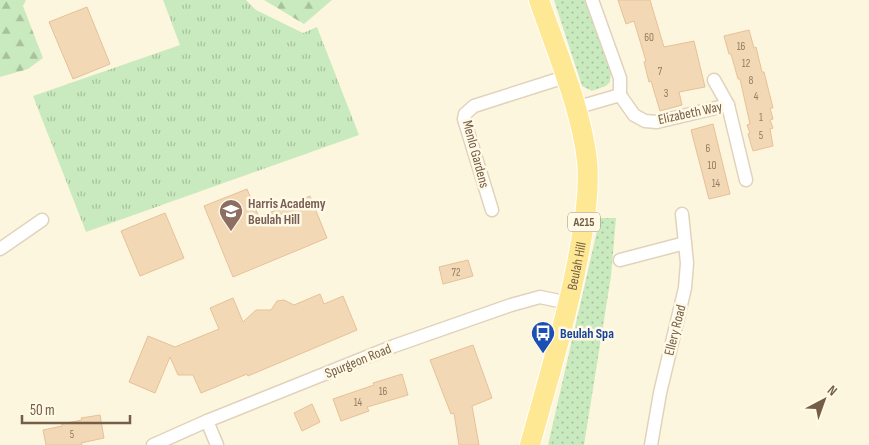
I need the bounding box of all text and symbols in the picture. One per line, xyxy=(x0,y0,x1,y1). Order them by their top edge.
house number: 60 xyxy=(644,31,654,44)
house number: 16 xyxy=(737,40,746,53)
house number: 12 xyxy=(742,57,751,70)
house number: 7 xyxy=(658,65,663,78)
house number: 8 xyxy=(749,74,754,87)
house number: 3 xyxy=(664,87,669,100)
house number: 4 xyxy=(754,90,759,103)
street label: Elizabeth Way xyxy=(656,98,724,128)
house number: 1 xyxy=(759,111,763,124)
street label: Menlo Gardens xyxy=(459,118,493,190)
house number: 5 xyxy=(759,129,763,142)
house number: 6 xyxy=(706,142,711,155)
house number: 10 xyxy=(708,159,716,172)
house number: 14 xyxy=(712,177,721,190)
place label: Harris Academy Beulah Hill xyxy=(248,195,326,228)
school or university icon: Harris Academy Beulah Hill xyxy=(218,198,244,232)
road number: A215 xyxy=(568,212,600,232)
street label: Beulah Hill xyxy=(563,240,589,292)
house number: 72 xyxy=(452,266,461,279)
street label: Ellery Road xyxy=(660,303,690,357)
bus stop icon: Beulah Spa xyxy=(530,320,556,354)
place label: Beulah Spa xyxy=(560,325,614,342)
street label: Spurgeon Road xyxy=(322,340,394,382)
north arrow xyxy=(799,375,849,425)
text: N xyxy=(824,382,841,399)
house number: 16 xyxy=(379,385,388,398)
scale bar xyxy=(22,392,130,424)
house number: 14 xyxy=(354,396,363,409)
text: 50 m xyxy=(30,401,55,420)
house number: 5 xyxy=(70,428,74,441)

